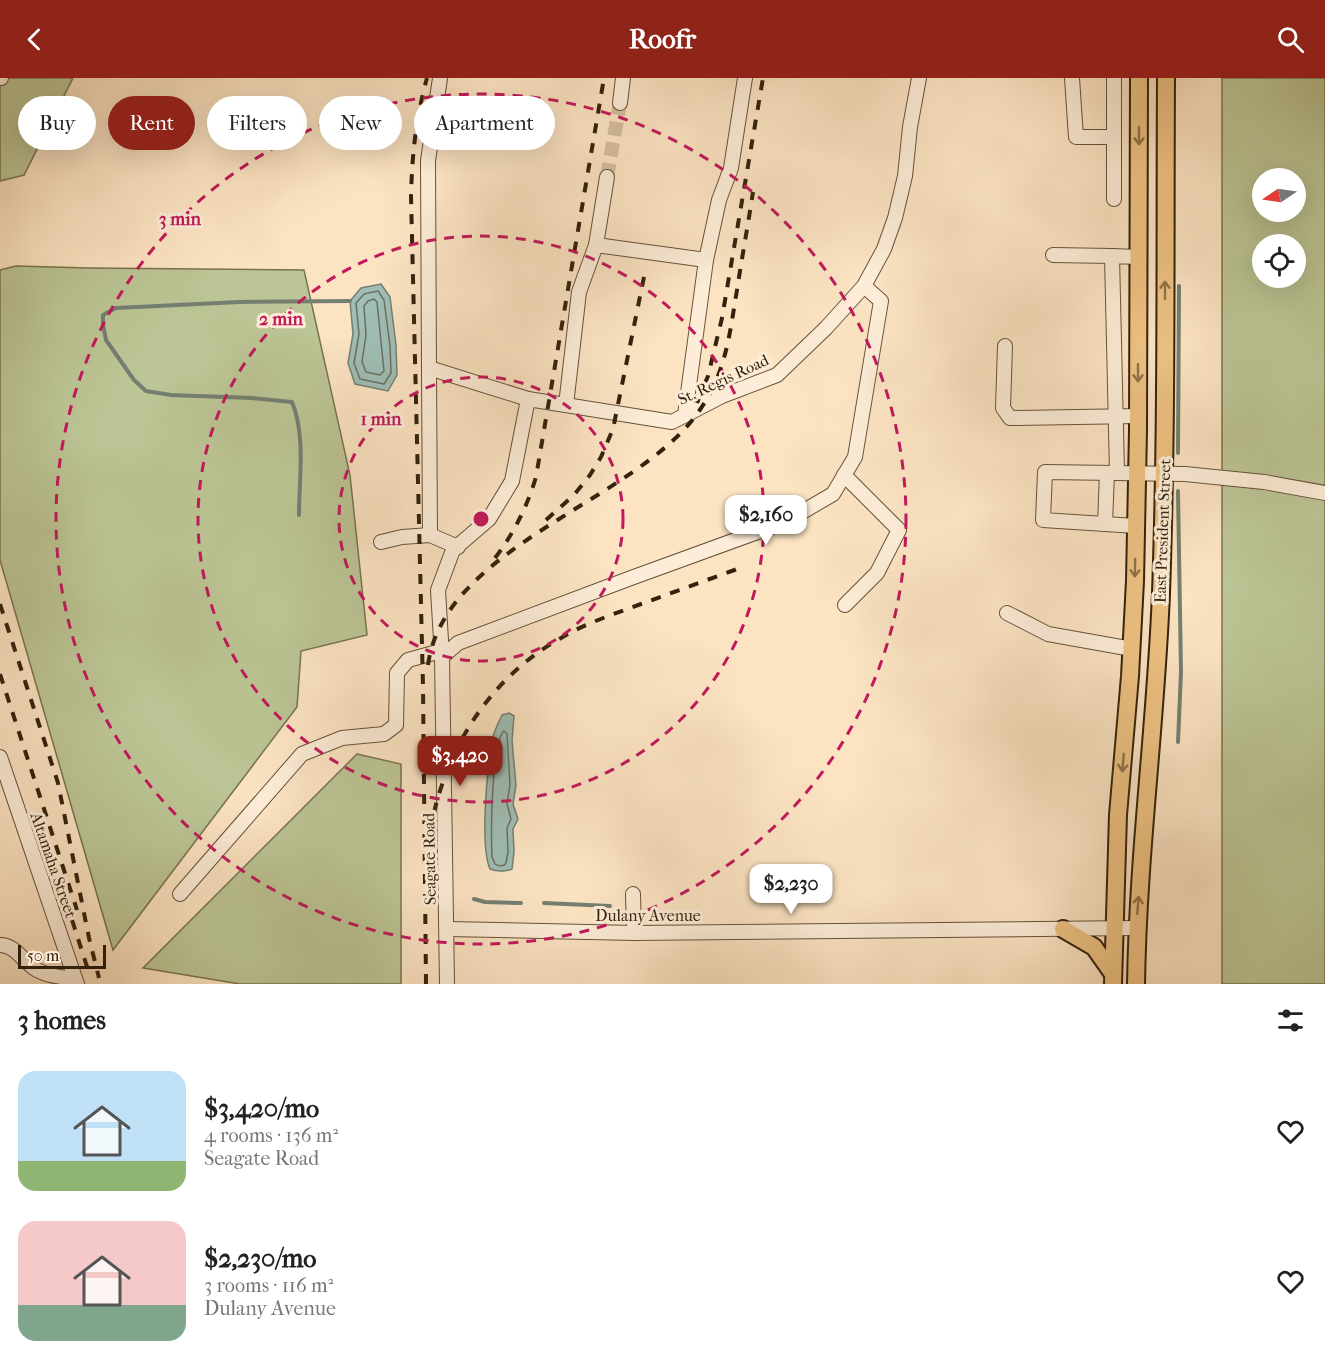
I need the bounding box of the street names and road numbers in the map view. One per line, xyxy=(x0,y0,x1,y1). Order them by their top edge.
street label: St. Regis Road xyxy=(675,350,772,409)
street label: East President Street xyxy=(1150,458,1175,603)
street label: Altamaha Street xyxy=(26,809,81,921)
street label: Seagate Road xyxy=(419,812,440,905)
street label: Dulany Avenue xyxy=(595,906,701,925)

